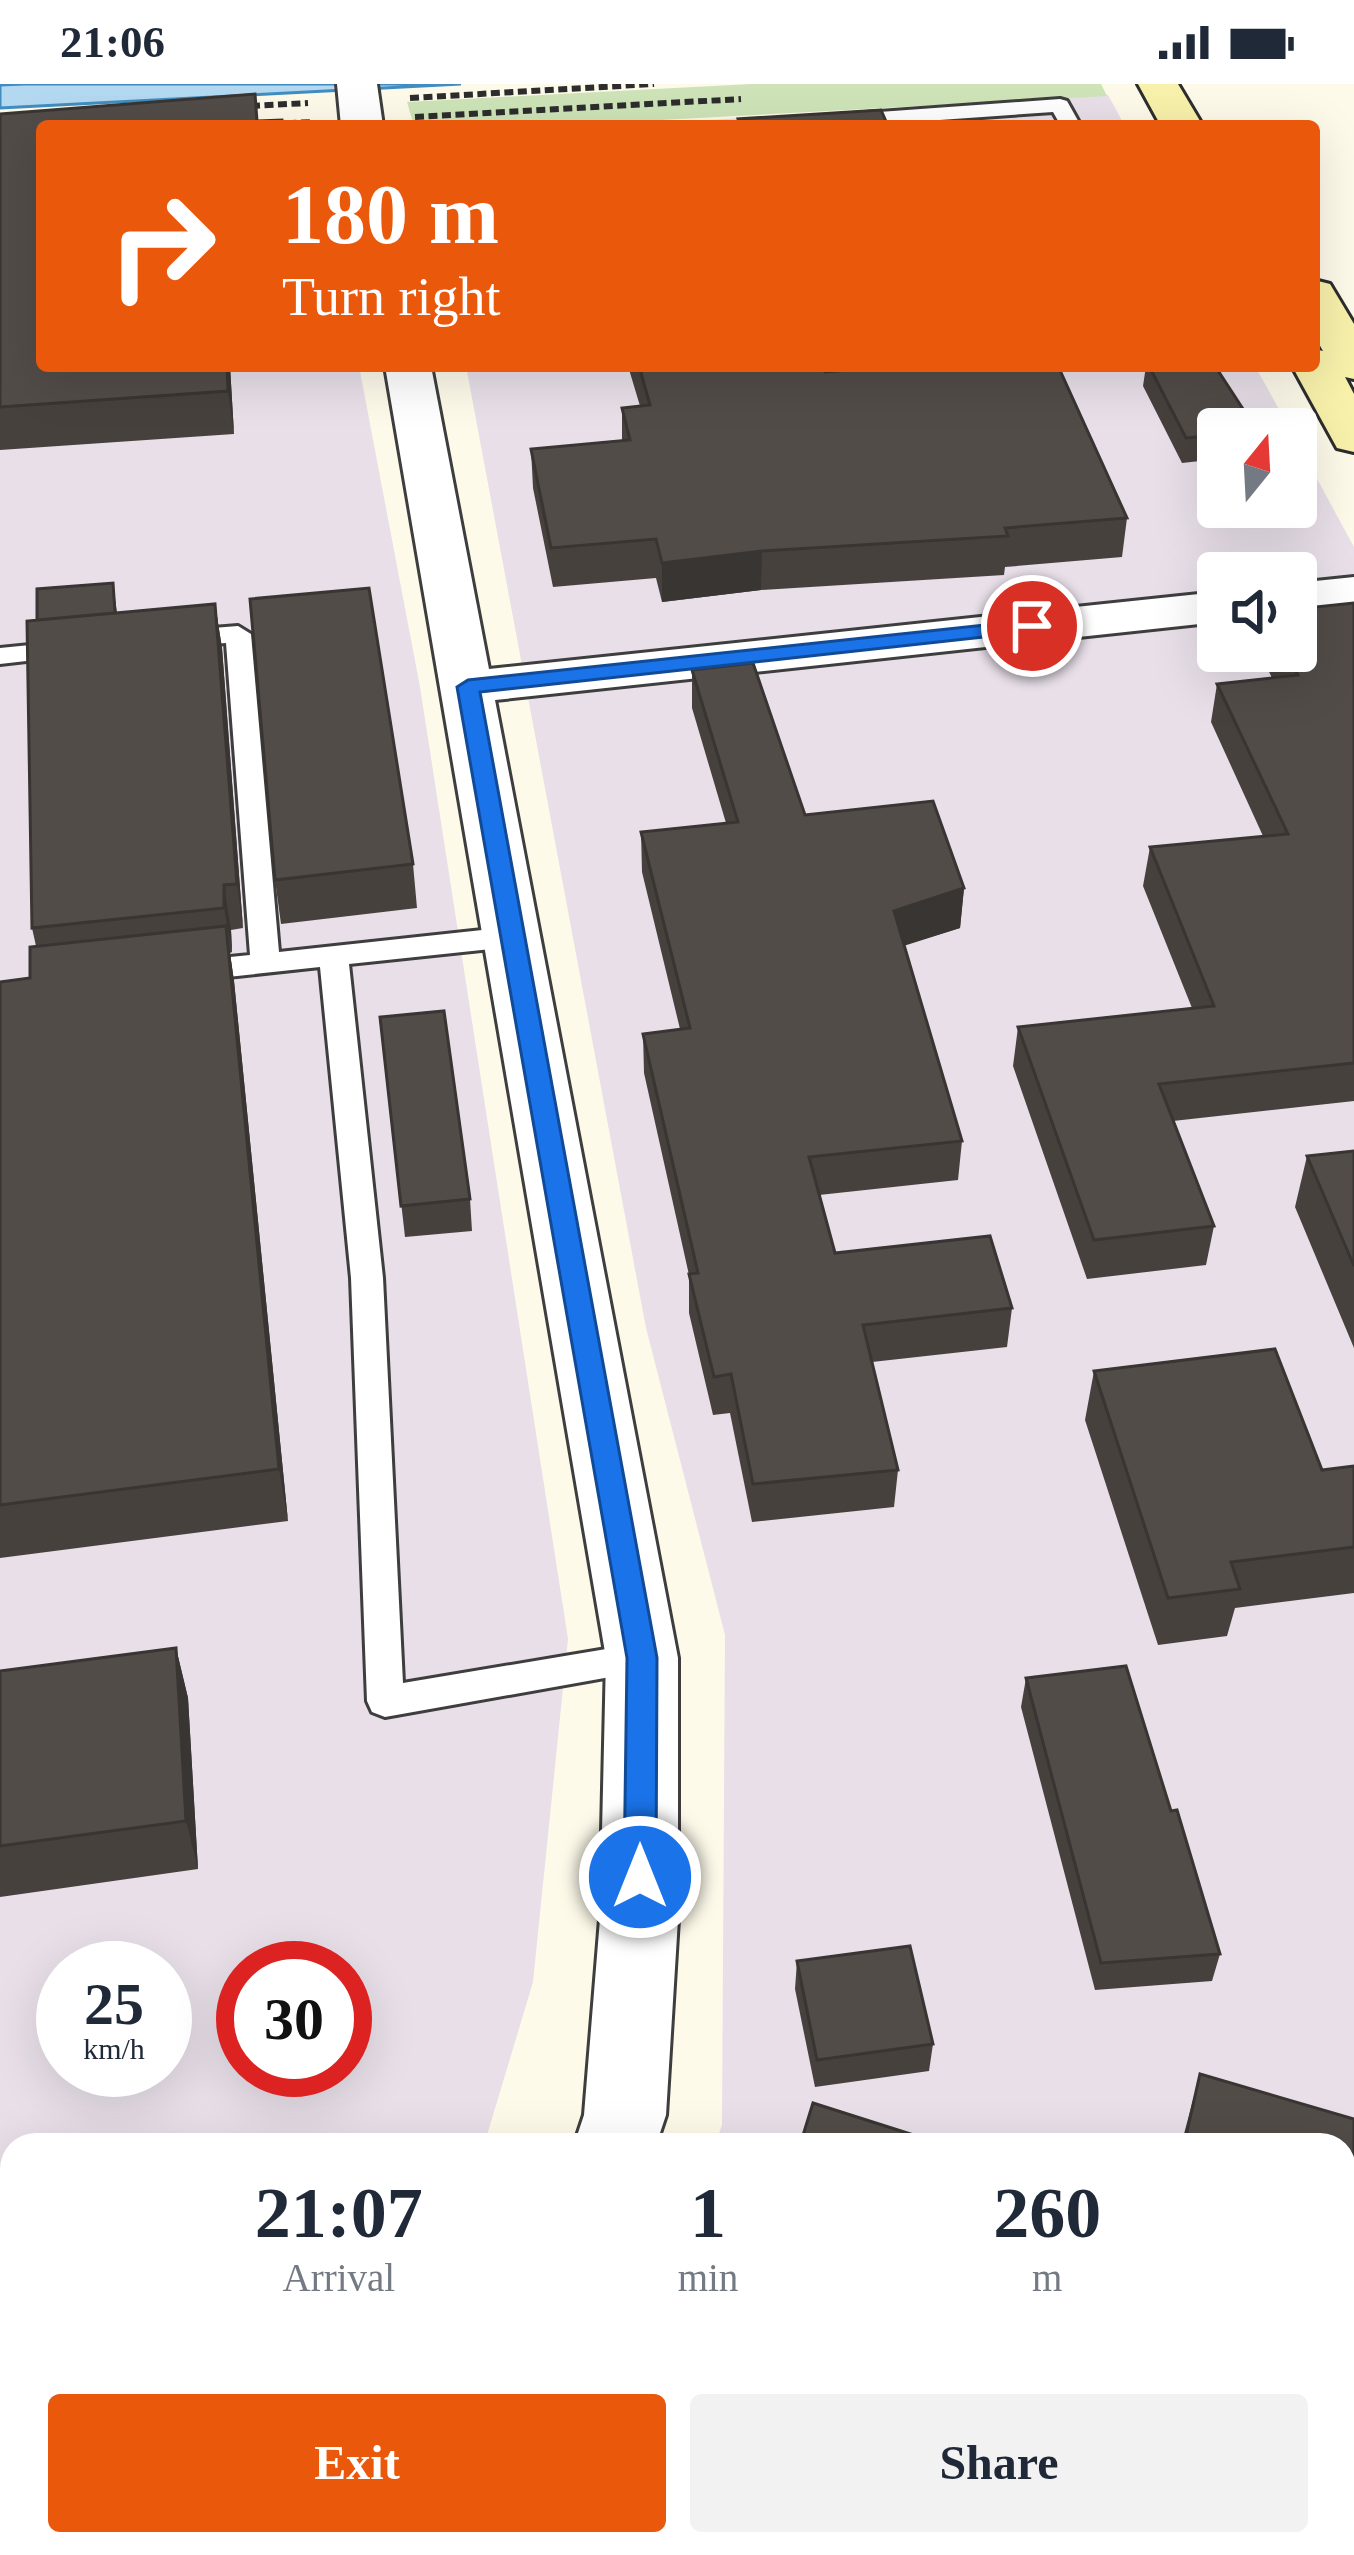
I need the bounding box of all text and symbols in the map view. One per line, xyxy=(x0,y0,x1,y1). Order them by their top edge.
text: 21:06 xyxy=(60,17,165,67)
icon: right xyxy=(84,168,240,324)
text: 180 m xyxy=(282,168,499,261)
text: Turn right xyxy=(282,267,501,327)
north arrow xyxy=(1197,408,1317,528)
map controls xyxy=(1197,408,1317,672)
button: sound xyxy=(1197,552,1317,672)
pin xyxy=(981,575,1083,677)
icon: arrive xyxy=(999,593,1065,659)
position arrow xyxy=(577,1814,703,1940)
speed limit sign: 30 xyxy=(216,1941,372,2097)
text: 25 xyxy=(84,1971,144,2037)
text: km/h xyxy=(83,2032,145,2065)
text: 21:07 xyxy=(255,2173,423,2253)
text: 1 xyxy=(690,2173,726,2253)
text: 260 xyxy=(993,2173,1101,2253)
text: Arrival xyxy=(283,2256,395,2299)
text: min xyxy=(678,2256,738,2299)
text: m xyxy=(1032,2256,1062,2299)
button: Exit xyxy=(48,2394,666,2532)
button: Share xyxy=(690,2394,1308,2532)

